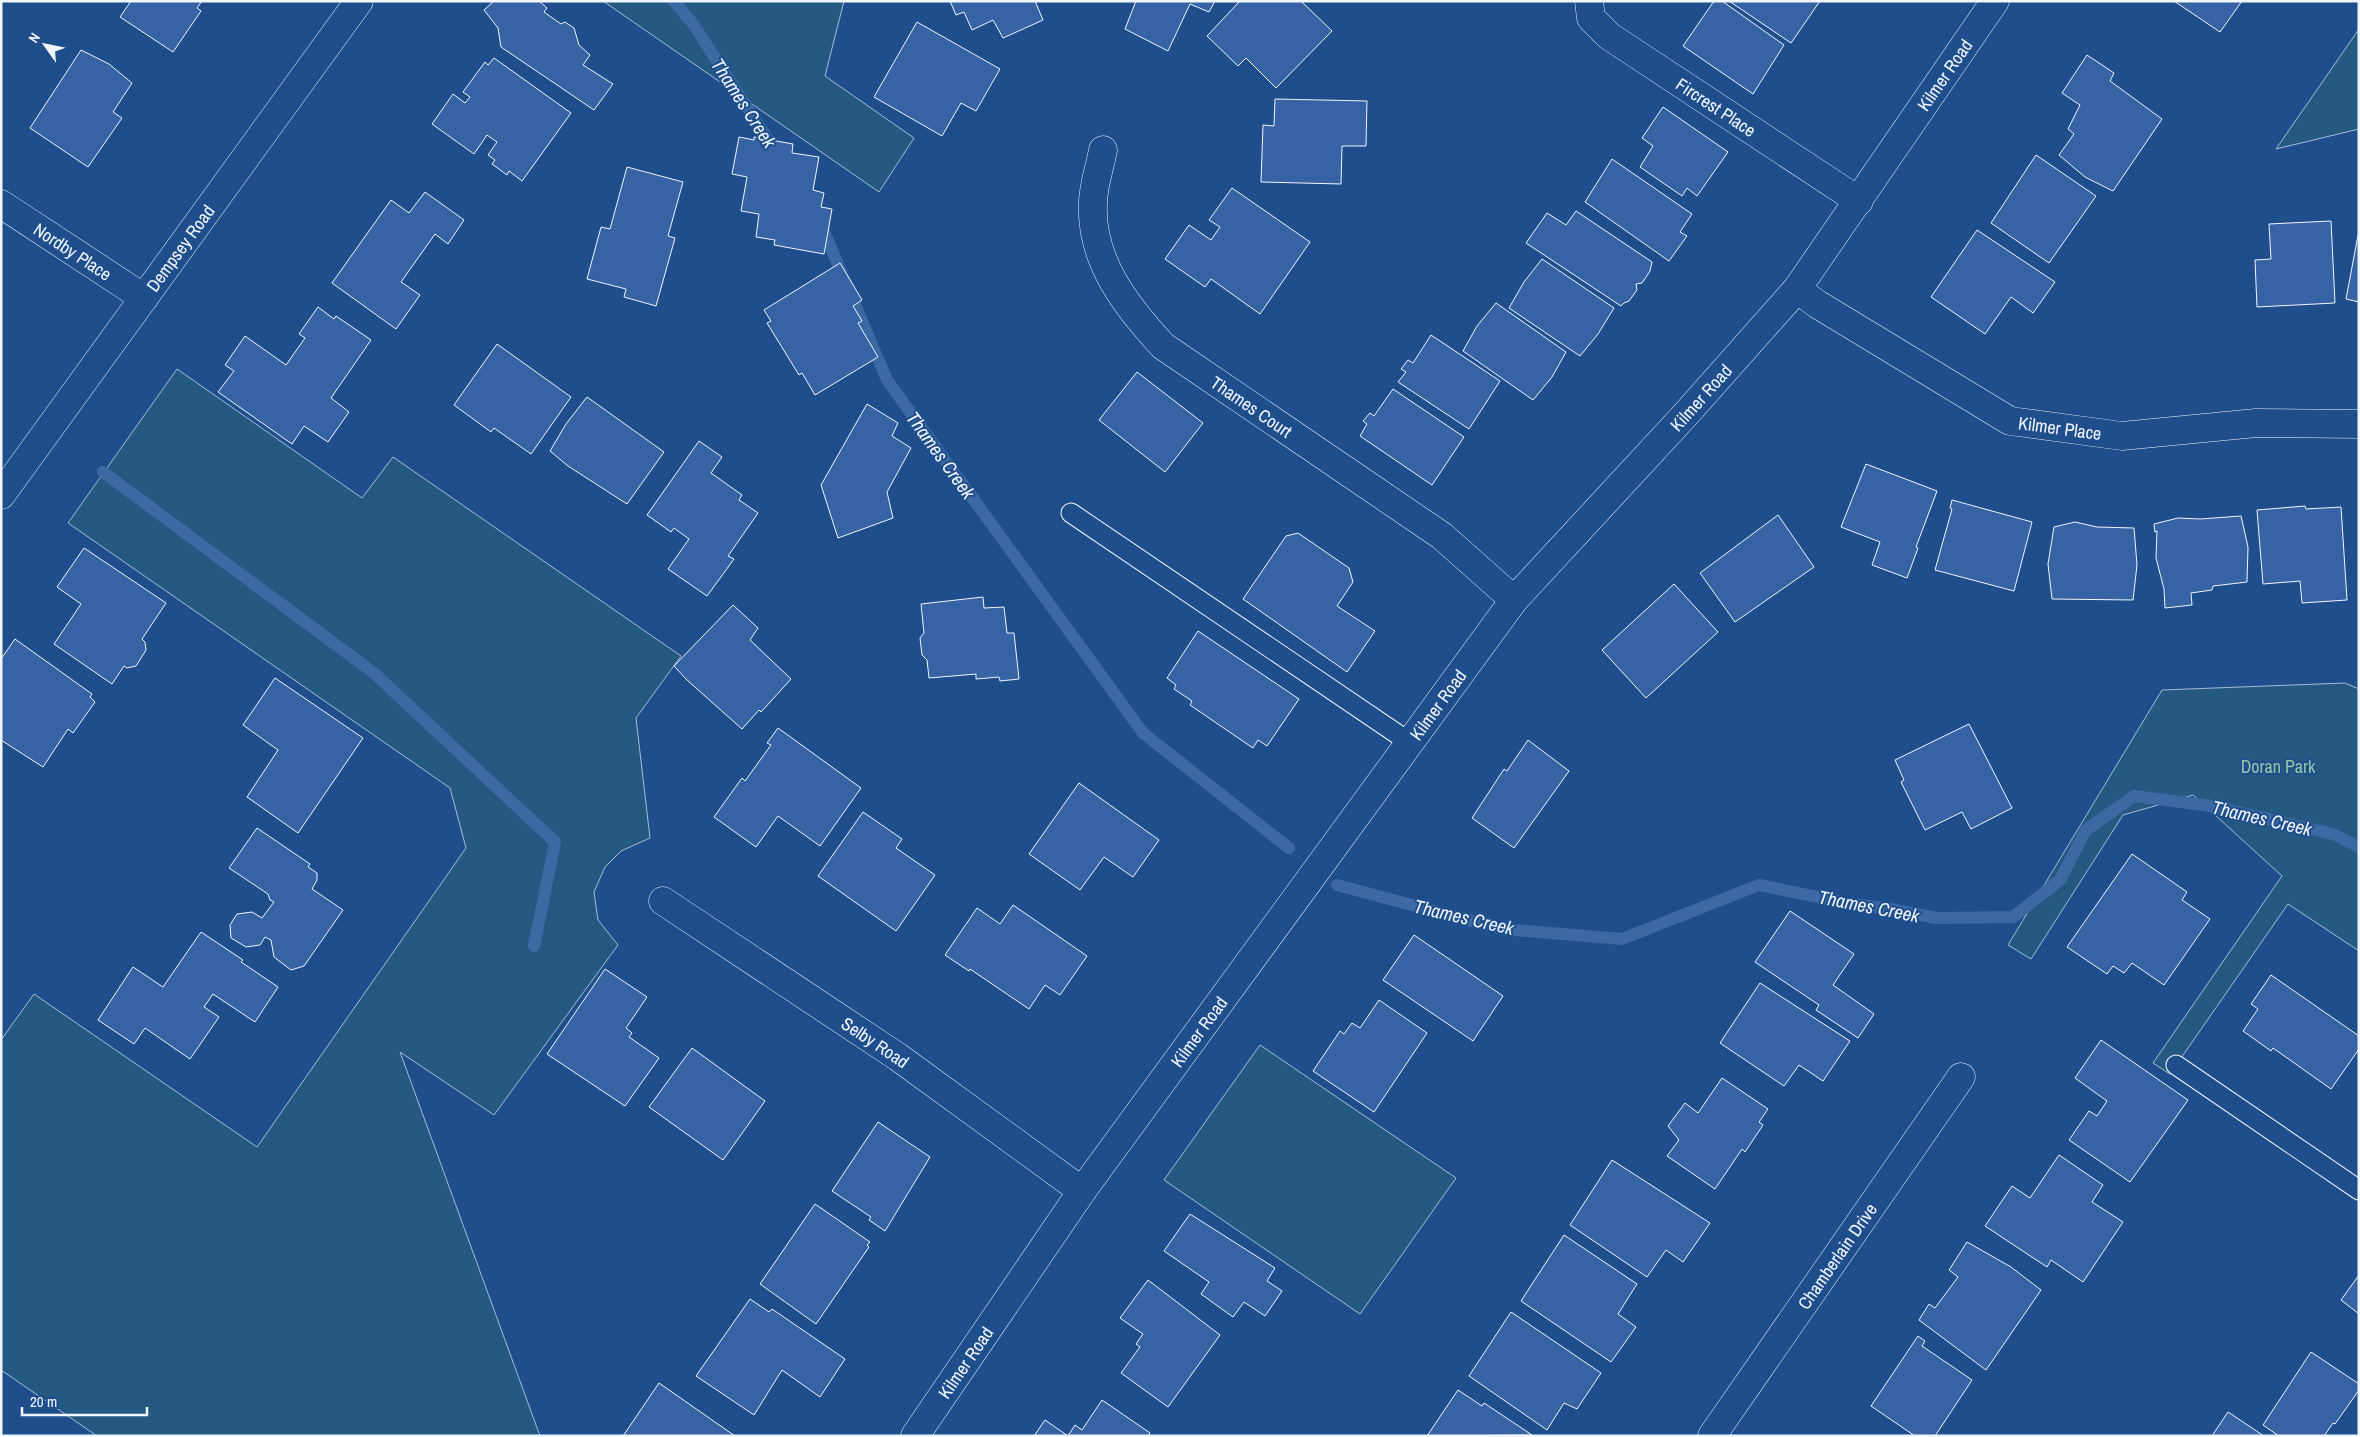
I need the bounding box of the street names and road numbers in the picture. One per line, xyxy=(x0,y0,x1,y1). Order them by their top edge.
street label: Kilmer Road xyxy=(1911,34,1978,116)
street label: Fircrest Place xyxy=(1671,71,1761,142)
street label: Dempsey Road xyxy=(140,199,220,297)
street label: Nordby Place xyxy=(29,216,117,286)
street label: Kilmer Road xyxy=(1664,358,1737,436)
street label: Thames Court xyxy=(1206,370,1297,443)
street label: Kilmer Place xyxy=(2017,410,2103,446)
street label: Kilmer Road xyxy=(1403,664,1472,745)
street label: Kilmer Road xyxy=(1164,991,1233,1072)
street label: Selby Road xyxy=(837,1010,914,1074)
street label: Chamberlain Drive xyxy=(1791,1198,1882,1314)
street label: Kilmer Road xyxy=(932,1321,999,1403)

